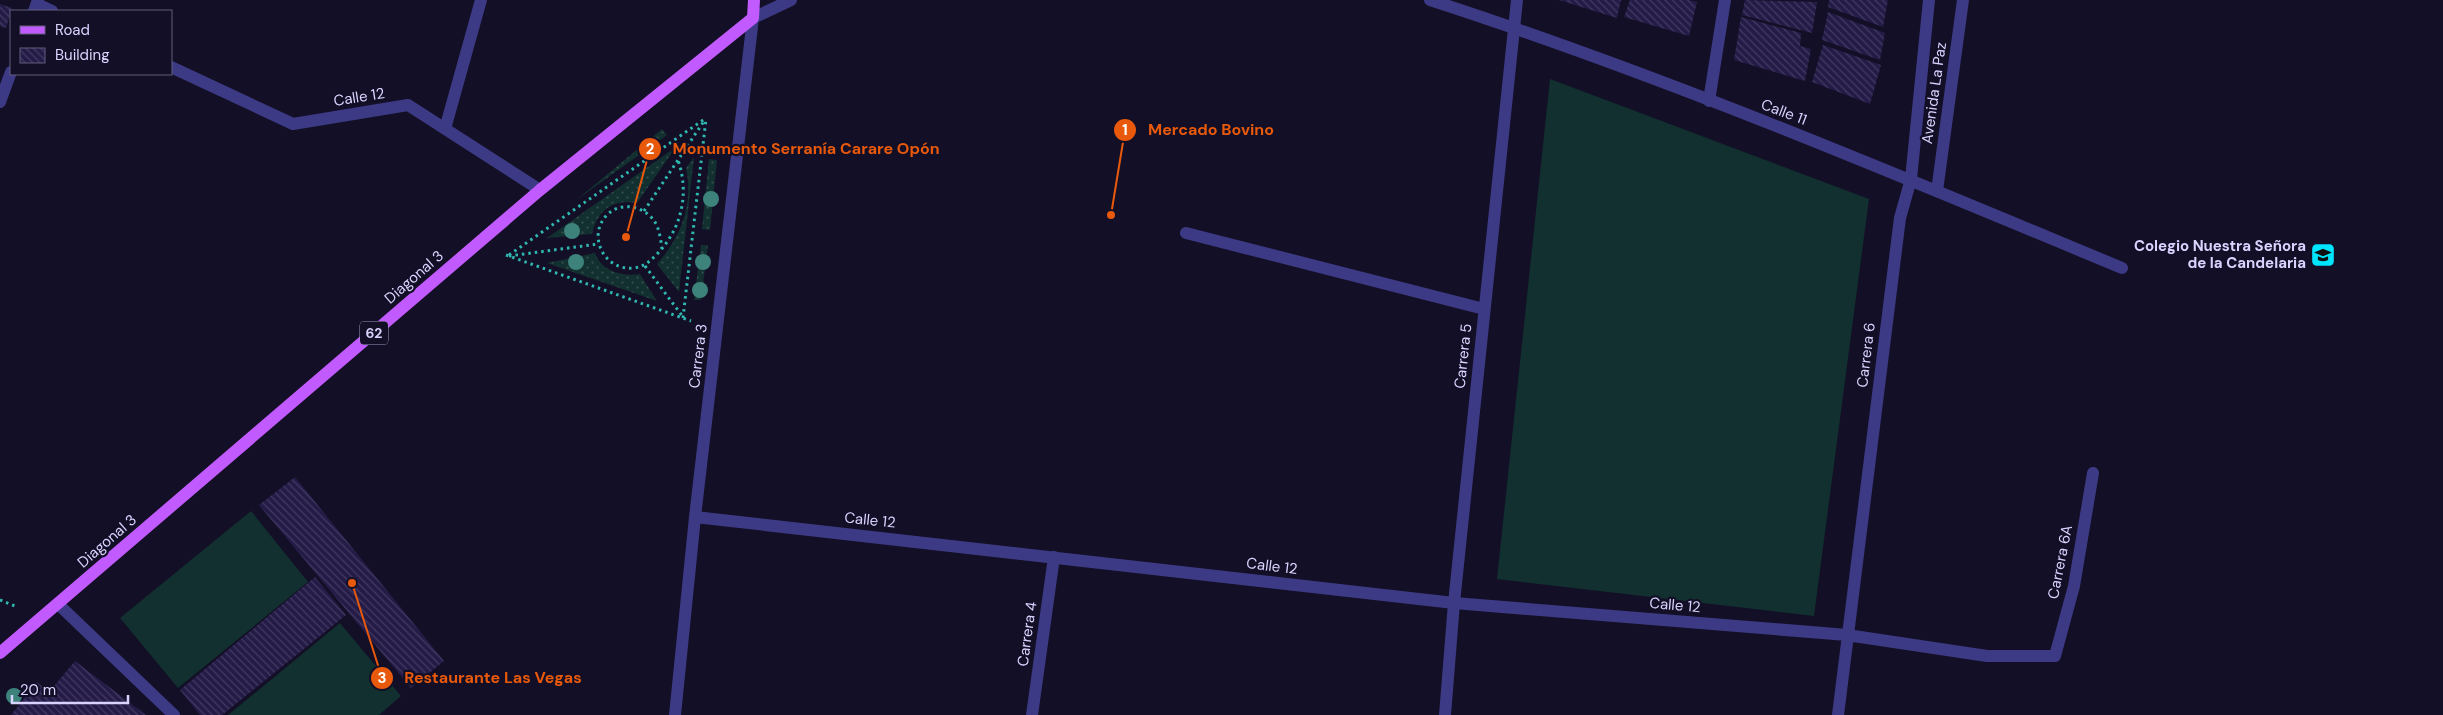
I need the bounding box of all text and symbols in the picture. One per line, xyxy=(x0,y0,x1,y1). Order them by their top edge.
legend xyxy=(10,10,172,75)
text: Road xyxy=(55,20,90,40)
street label: Avenida La Paz xyxy=(1917,41,1951,145)
text: Building xyxy=(55,45,110,65)
street label: Calle 12 xyxy=(332,83,386,111)
street label: Calle 11 xyxy=(1758,94,1810,130)
callout: Mercado Bovino xyxy=(1113,114,1284,145)
text: Mercado Bovino xyxy=(1148,119,1274,140)
text: 1 xyxy=(1122,120,1128,140)
callout: Monumento Serranía Carare Opón xyxy=(637,133,950,164)
text: Monumento Serranía Carare Opón xyxy=(672,138,940,159)
text: 2 xyxy=(646,139,655,159)
place label: Colegio Nuestra Señora de la Candelaria xyxy=(2134,236,2306,273)
school or university icon: Colegio Nuestra Señora de la Candelaria xyxy=(2310,242,2336,268)
street label: Diagonal 3 xyxy=(380,246,448,308)
street label: Carrera 6 xyxy=(1852,321,1880,389)
road number: 62 xyxy=(360,322,388,344)
street label: Carrera 3 xyxy=(684,323,712,389)
street label: Carrera 5 xyxy=(1450,323,1476,389)
street label: Calle 12 xyxy=(843,507,897,533)
street label: Diagonal 3 xyxy=(73,510,141,572)
street label: Carrera 6A xyxy=(2043,523,2077,601)
street label: Calle 12 xyxy=(1245,553,1299,579)
street label: Calle 12 xyxy=(1649,593,1701,617)
street label: Carrera 4 xyxy=(1013,600,1041,668)
callout: Restaurante Las Vegas xyxy=(369,662,591,693)
text: Restaurante Las Vegas xyxy=(404,667,582,688)
text: 3 xyxy=(377,668,387,688)
scale bar xyxy=(12,672,129,704)
text: 20 m xyxy=(20,680,56,700)

